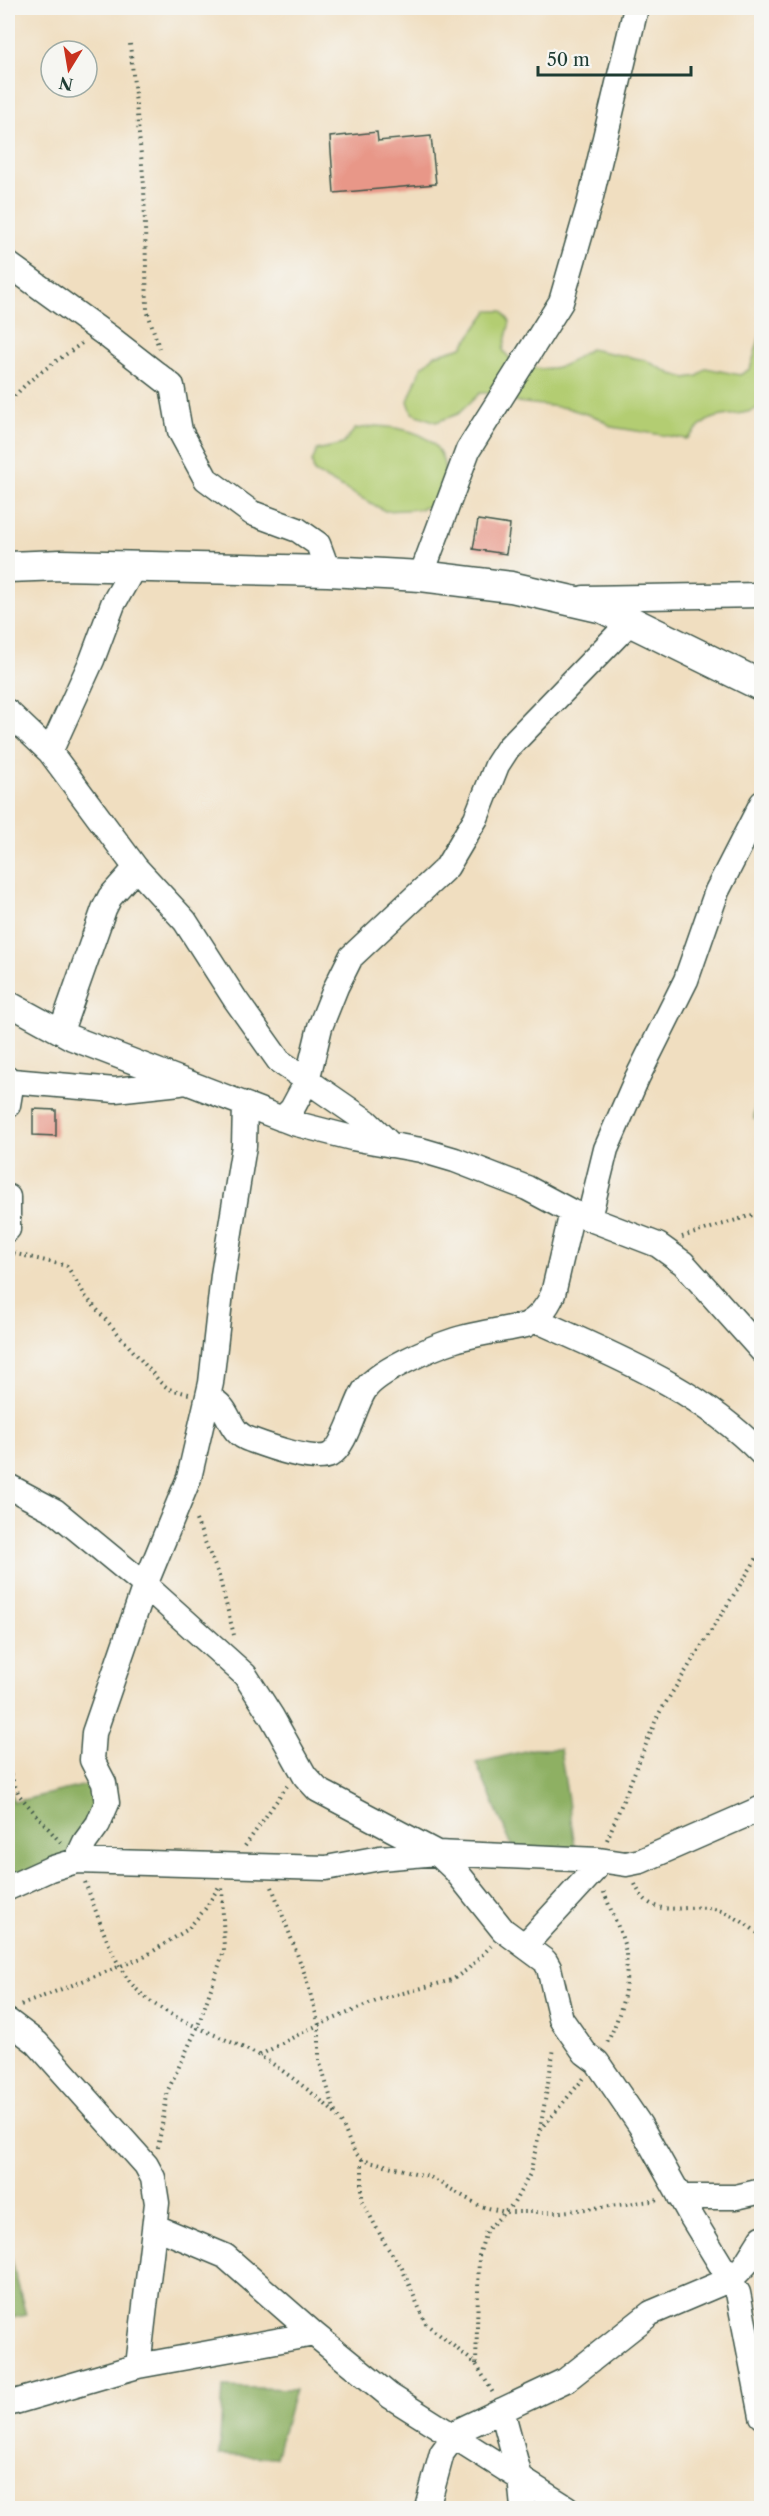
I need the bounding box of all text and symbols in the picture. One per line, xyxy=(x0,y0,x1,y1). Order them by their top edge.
north arrow xyxy=(39,39,99,99)
scale bar xyxy=(538,39,691,77)
text: 50 m xyxy=(547,49,590,71)
text: N xyxy=(57,73,75,95)

